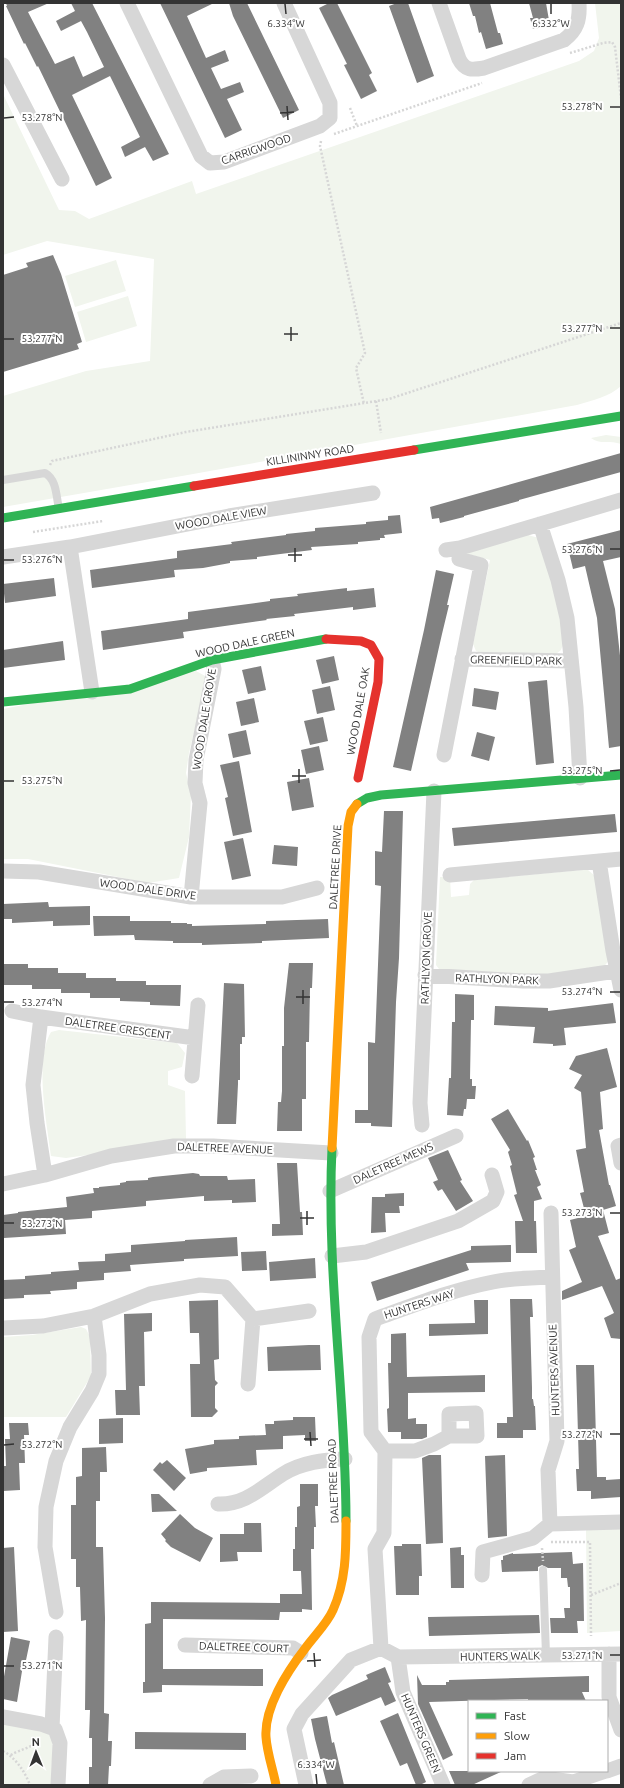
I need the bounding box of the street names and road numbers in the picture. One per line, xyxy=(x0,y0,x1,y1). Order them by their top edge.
street label: CARRIGWOOD xyxy=(220,131,293,167)
street label: KILLININNY ROAD xyxy=(265,442,355,468)
street label: WOOD DALE VIEW xyxy=(174,504,268,532)
street label: WOOD DALE GREEN xyxy=(194,627,296,659)
street label: GREENFIELD PARK xyxy=(470,653,562,667)
street label: WOOD DALE OAK xyxy=(344,666,372,756)
street label: WOOD DALE GROVE xyxy=(190,668,218,770)
street label: DALETREE DRIVE xyxy=(327,824,343,910)
street label: WOOD DALE DRIVE xyxy=(99,876,197,902)
street label: RATHLYON GROVE xyxy=(418,912,434,1004)
street label: RATHLYON PARK xyxy=(455,972,539,986)
street label: DALETREE CRESCENT xyxy=(64,1015,172,1041)
street label: DALETREE AVENUE xyxy=(177,1140,273,1156)
street label: DALETREE MEWS xyxy=(351,1140,435,1186)
street label: HUNTERS WAY xyxy=(382,1287,456,1321)
street label: HUNTERS AVENUE xyxy=(546,1324,562,1416)
street label: DALETREE ROAD xyxy=(326,1438,340,1523)
street label: DALETREE COURT xyxy=(199,1639,289,1655)
street label: HUNTERS WALK xyxy=(460,1649,540,1663)
street label: HUNTERS GREEN xyxy=(399,1692,443,1774)

